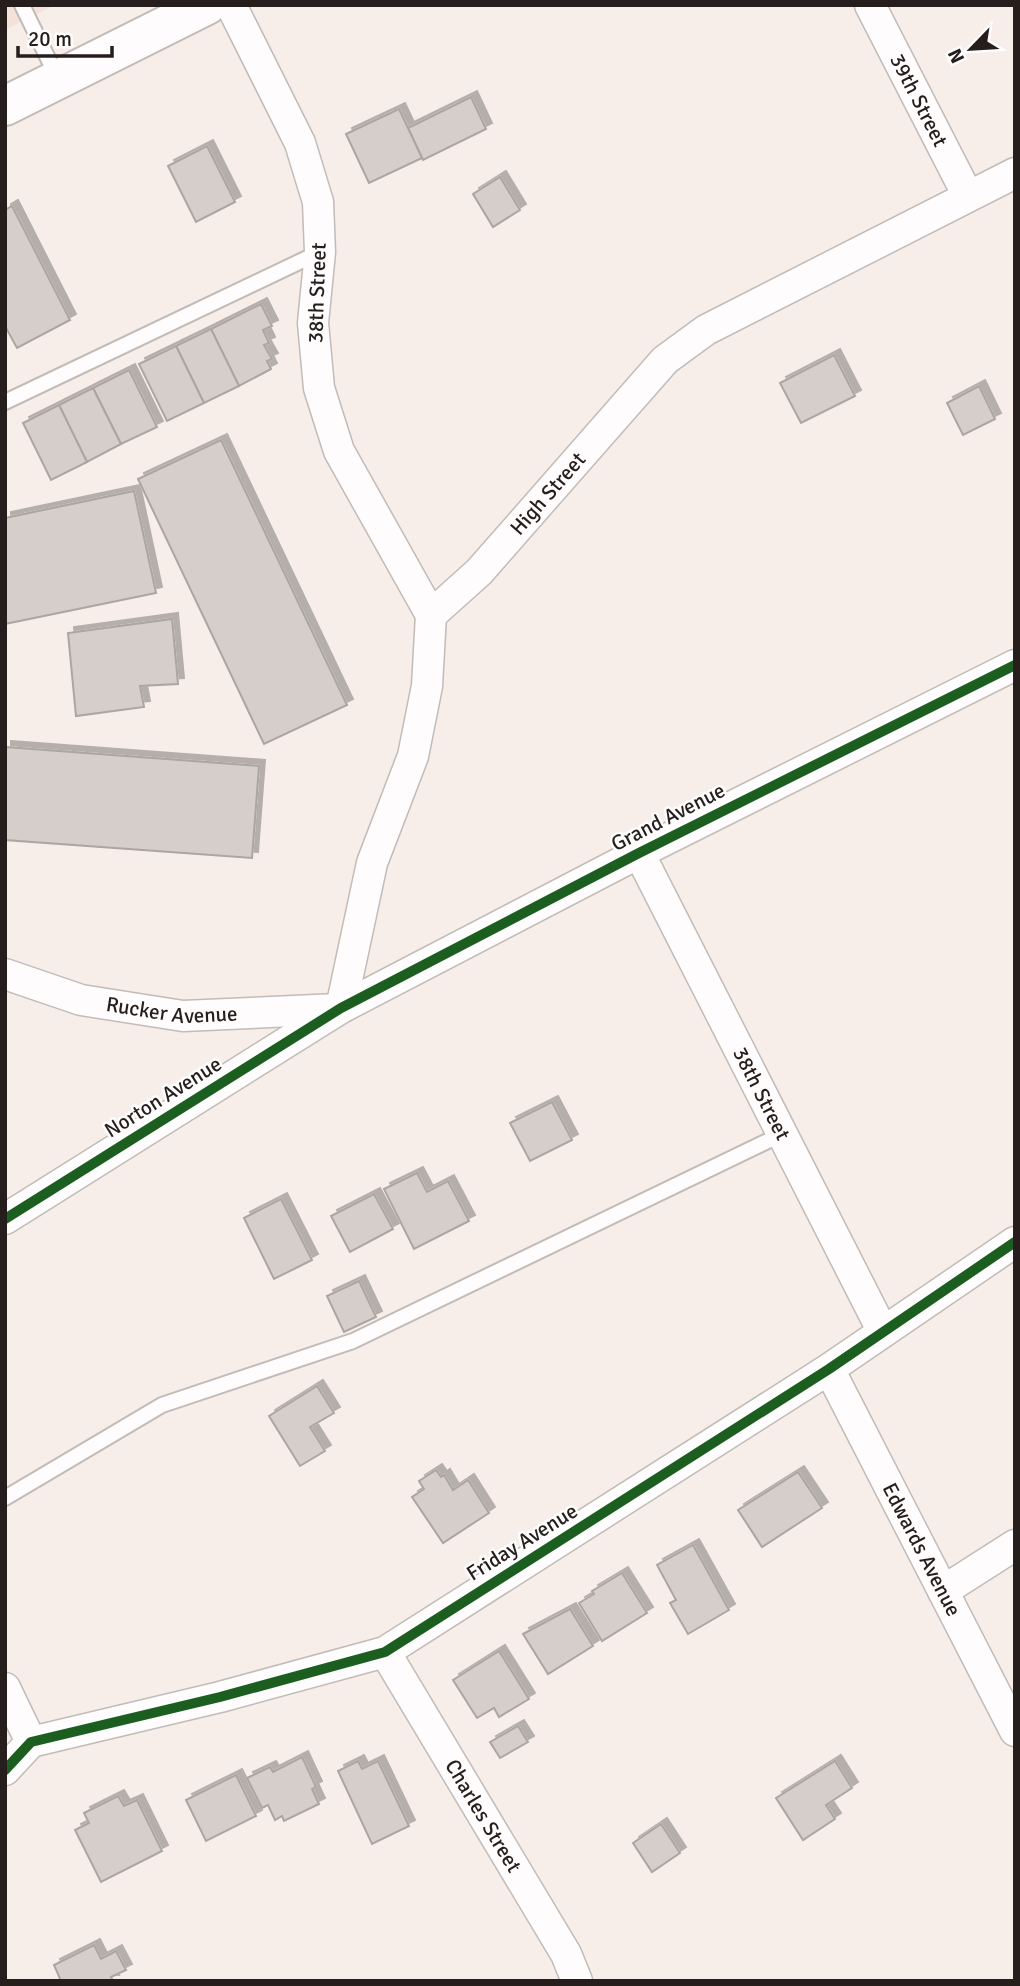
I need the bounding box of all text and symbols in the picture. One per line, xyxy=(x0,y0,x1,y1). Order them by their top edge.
scale bar xyxy=(18,14,112,58)
north arrow xyxy=(936,14,1006,84)
text: 20 m xyxy=(28,26,72,52)
text: N xyxy=(943,45,970,67)
street label: 39th Street xyxy=(884,49,953,151)
street label: 38th Street xyxy=(302,242,332,344)
street label: High Street xyxy=(504,447,591,541)
street label: Grand Avenue xyxy=(607,777,729,857)
street label: Rucker Avenue xyxy=(104,991,238,1029)
street label: 38th Street xyxy=(727,1043,796,1144)
street label: Norton Avenue xyxy=(100,1051,226,1143)
street label: Edwards Avenue xyxy=(877,1478,967,1621)
street label: Friday Avenue xyxy=(462,1498,582,1586)
street label: Charles Street xyxy=(439,1754,527,1877)

